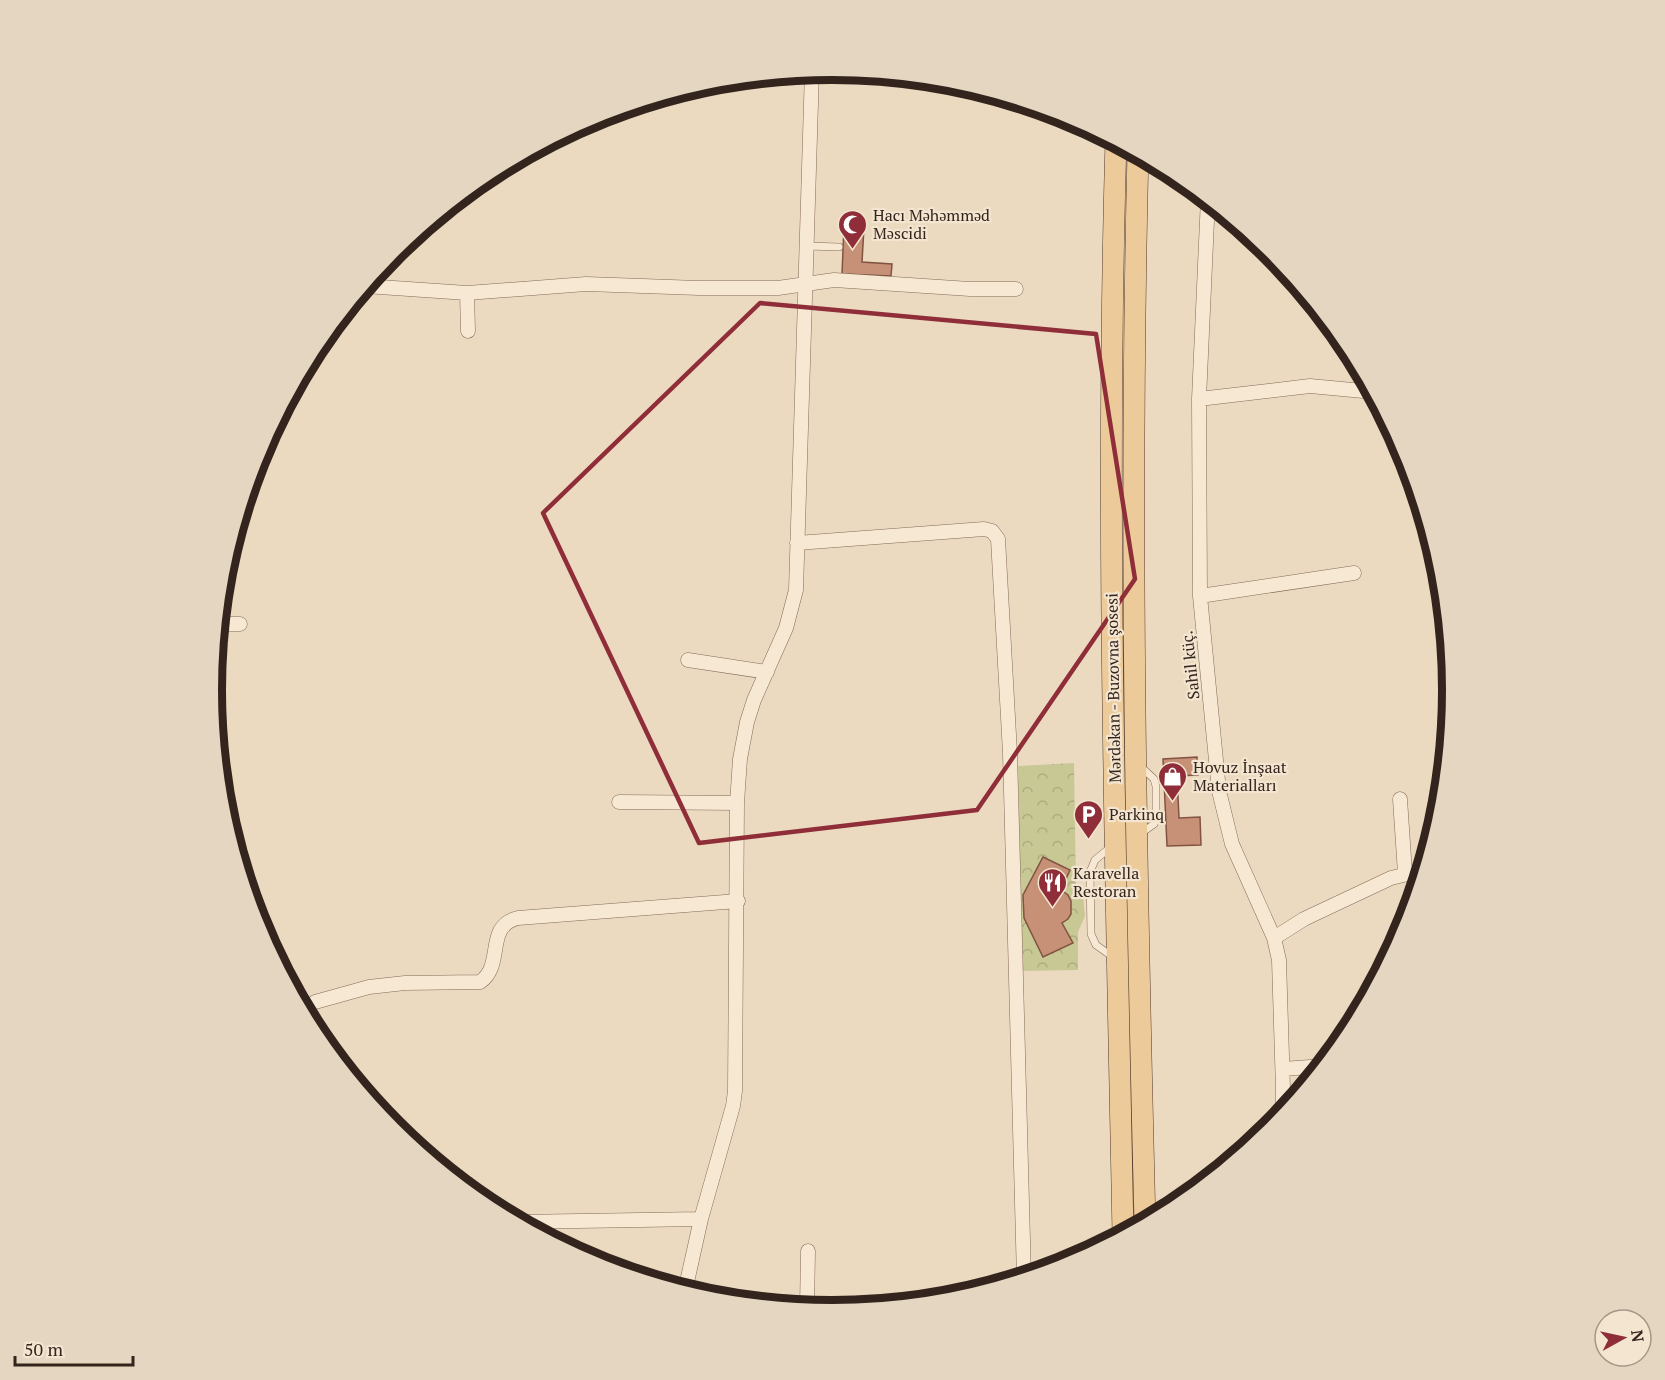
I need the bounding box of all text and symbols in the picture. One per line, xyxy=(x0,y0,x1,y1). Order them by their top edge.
place label: Hacı Məhəmməd Məscidi xyxy=(873,204,990,244)
mosque icon: Hacı Məhəmməd Məscidi xyxy=(836,208,868,250)
street label: Mərdəkan - Buzovna şosesi xyxy=(1100,593,1126,783)
street label: Sahil küç. xyxy=(1175,630,1205,700)
place label: Hovuz İnşaat Materialları xyxy=(1193,756,1287,796)
shop icon: Hovuz İnşaat Materialları xyxy=(1156,760,1188,802)
parking icon: Parkinq xyxy=(1072,798,1104,840)
place label: Parkinq xyxy=(1109,803,1164,825)
place label: Karavella Restoran xyxy=(1073,862,1139,902)
restaurant icon: Karavella Restoran xyxy=(1036,866,1068,908)
north arrow xyxy=(1593,1308,1653,1368)
text: N xyxy=(1626,1328,1650,1343)
scale bar xyxy=(15,1329,134,1367)
text: 50 m xyxy=(24,1337,64,1361)

